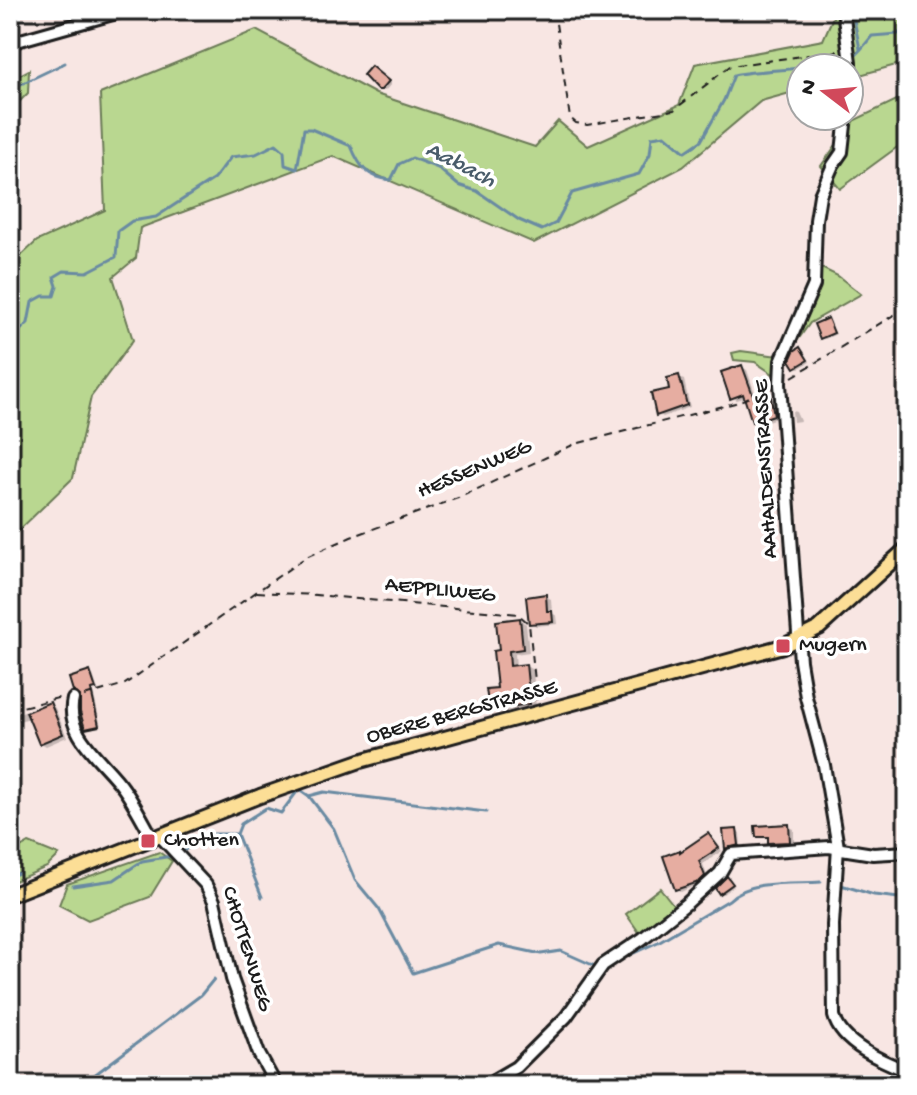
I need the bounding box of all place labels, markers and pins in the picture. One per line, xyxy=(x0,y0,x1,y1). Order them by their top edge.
place label: Mugern xyxy=(799,633,867,659)
marker: Mugern xyxy=(774,637,792,655)
place label: Chotten xyxy=(164,828,239,854)
marker: Chotten xyxy=(139,832,157,850)

